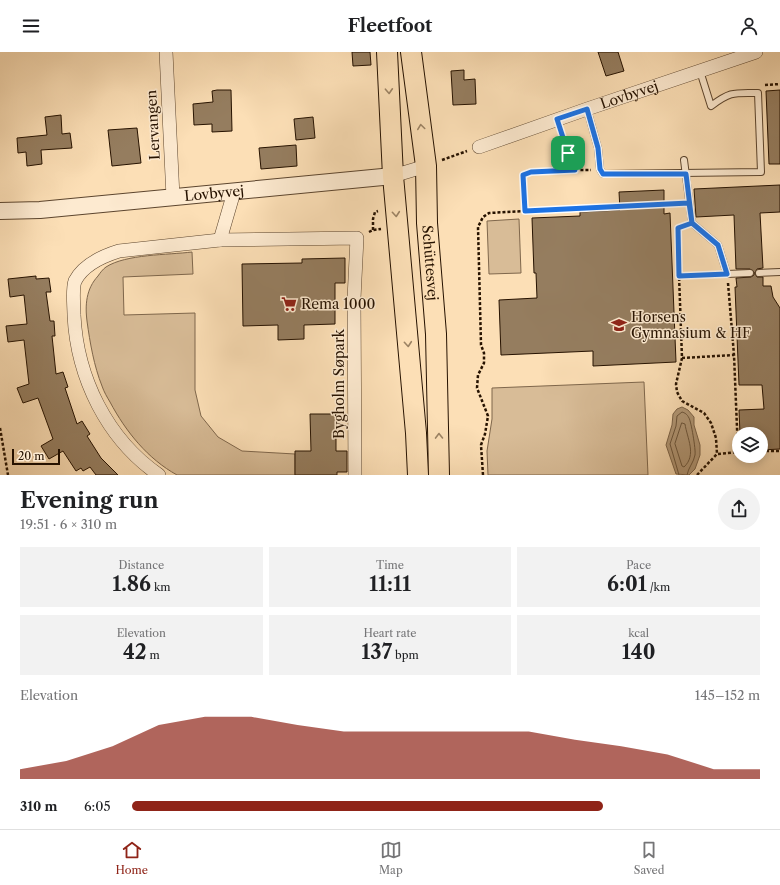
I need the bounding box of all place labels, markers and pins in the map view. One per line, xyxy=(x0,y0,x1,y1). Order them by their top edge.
pin xyxy=(551,136,585,170)
supermarket icon: Rema 1000 xyxy=(280,295,298,313)
place label: Rema 1000 xyxy=(301,295,376,313)
place label: Horsens Gymnasium & HF xyxy=(631,308,751,342)
school or university icon: Horsens Gymnasium & HF xyxy=(610,316,628,334)

